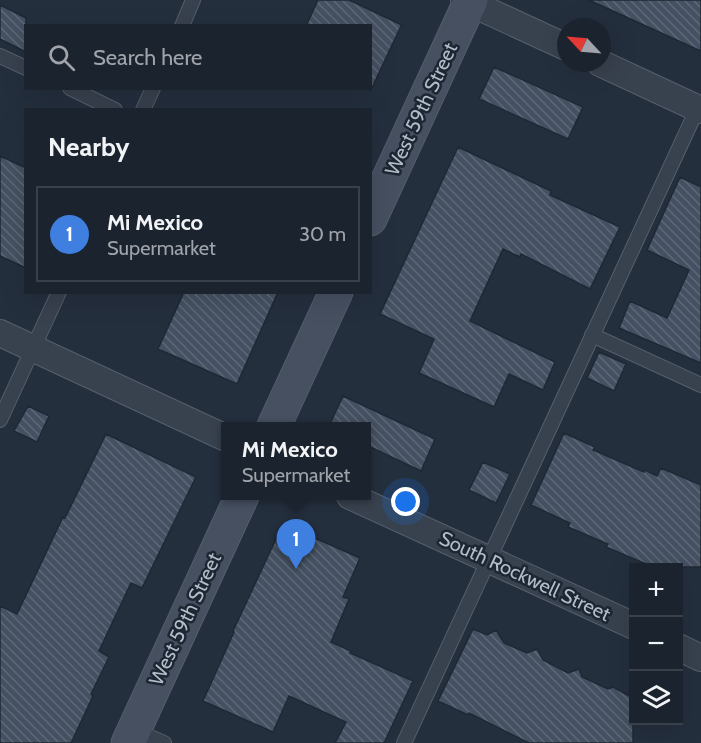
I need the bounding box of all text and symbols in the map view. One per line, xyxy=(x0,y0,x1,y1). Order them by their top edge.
north arrow xyxy=(557,18,611,72)
search box xyxy=(24,24,372,90)
street label: West 59th Street xyxy=(380,39,462,179)
icon: search xyxy=(45,41,78,74)
text: Search here xyxy=(93,44,202,71)
text: Nearby xyxy=(48,131,129,163)
text: Mi Mexico xyxy=(107,209,203,236)
text: 1 xyxy=(66,222,73,246)
text: 30 m xyxy=(299,222,346,246)
text: Supermarket xyxy=(107,236,216,260)
popup xyxy=(221,422,371,500)
text: Mi Mexico xyxy=(242,436,338,463)
text: Supermarket xyxy=(242,463,350,487)
your location xyxy=(391,487,420,516)
pin: 1 xyxy=(276,520,316,569)
street label: South Rockwell Street xyxy=(436,526,615,626)
street label: West 59th Street xyxy=(144,549,226,689)
map controls xyxy=(629,563,683,725)
button: + xyxy=(629,563,683,617)
button: − xyxy=(629,617,683,671)
button: layers xyxy=(629,671,683,725)

